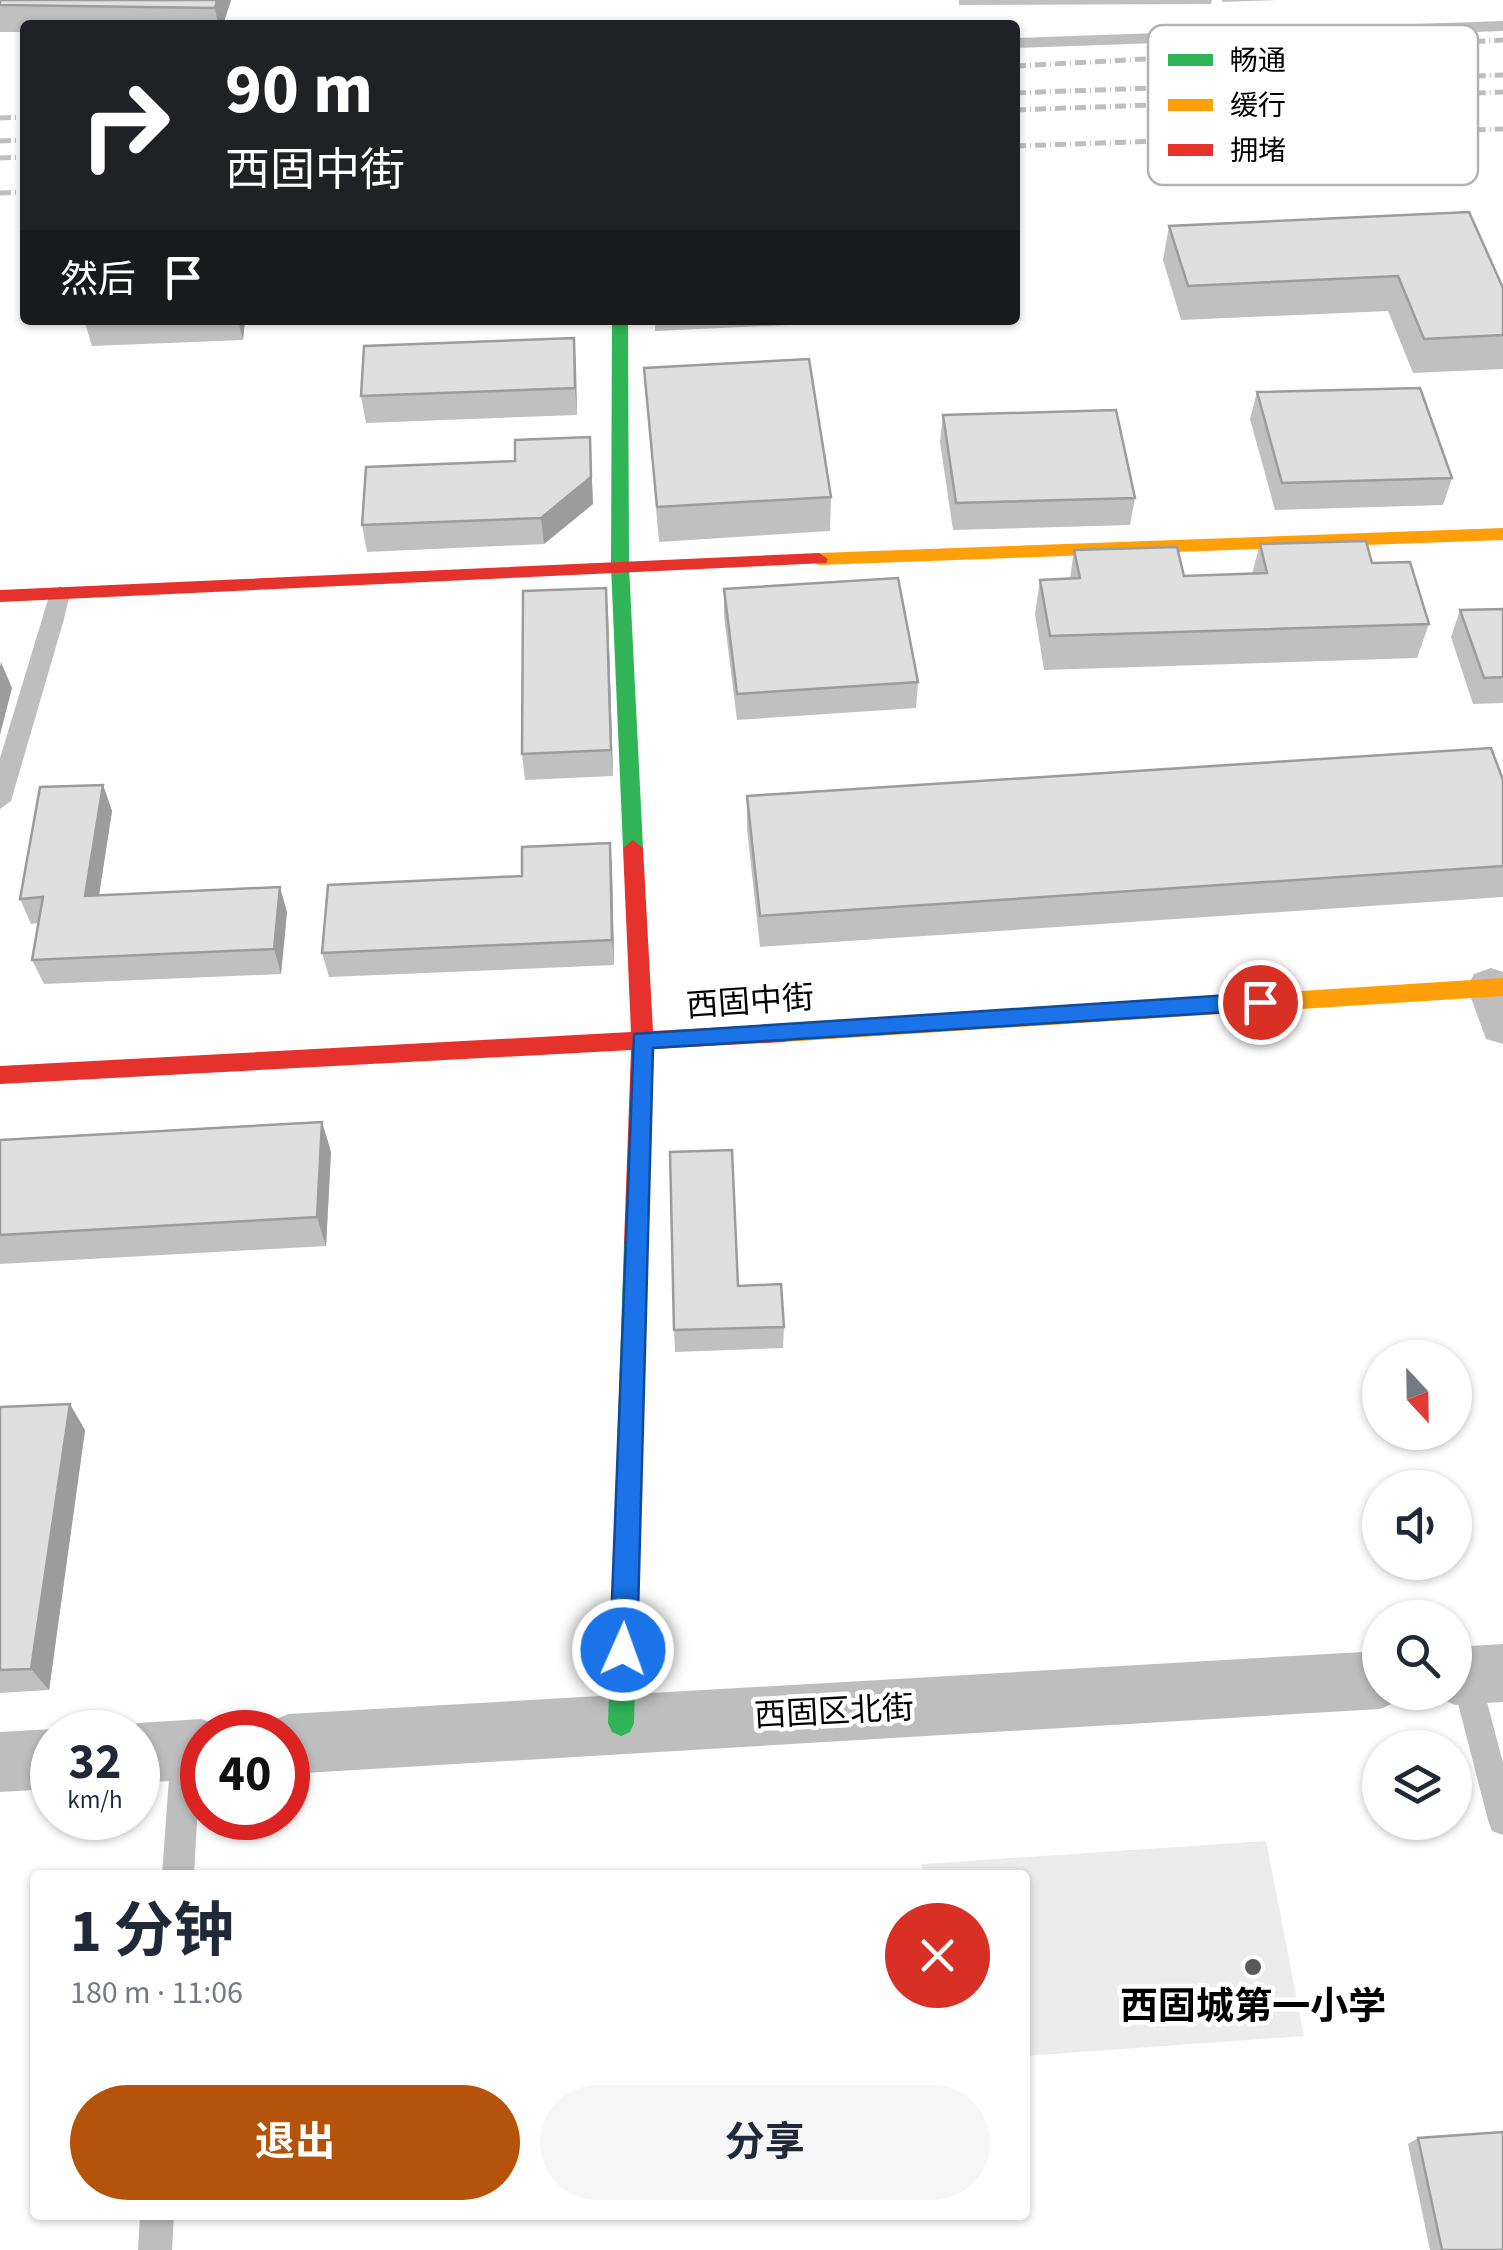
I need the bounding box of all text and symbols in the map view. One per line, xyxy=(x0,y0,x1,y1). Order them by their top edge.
legend xyxy=(1148,25,1478,185)
text: 90 m xyxy=(225,40,373,140)
text: 畅通 xyxy=(1230,41,1286,81)
icon: right xyxy=(60,60,190,190)
text: 缓行 xyxy=(1230,86,1286,126)
text: 拥堵 xyxy=(1230,131,1286,171)
text: 西固中街 xyxy=(225,139,405,203)
icon: arrive xyxy=(156,250,211,305)
text: 然后 xyxy=(60,253,136,307)
pin xyxy=(1218,960,1303,1045)
street label: 西固中街 xyxy=(685,975,816,1029)
icon: arrive xyxy=(1233,975,1288,1030)
north arrow xyxy=(1362,1340,1472,1450)
map controls xyxy=(1362,1340,1472,1840)
button: sound xyxy=(1362,1470,1472,1580)
position arrow xyxy=(571,1598,675,1702)
button: search xyxy=(1362,1600,1472,1710)
street label: 西固区北街 xyxy=(753,1685,915,1739)
speed limit sign: 40 xyxy=(180,1710,310,1840)
text: 32 xyxy=(69,1727,121,1798)
button: layers xyxy=(1362,1730,1472,1840)
text: km/h xyxy=(67,1782,123,1818)
text: 1 分钟 xyxy=(70,1890,234,1975)
button: close xyxy=(885,1903,990,2008)
marker: 西固城第一小学 xyxy=(1242,1956,1264,1978)
text: 180 m · 11:06 xyxy=(70,1970,243,2016)
place label: 西固城第一小学 xyxy=(1120,1980,1386,2034)
button: 退出 xyxy=(70,2085,520,2200)
button: 分享 xyxy=(540,2085,990,2200)

